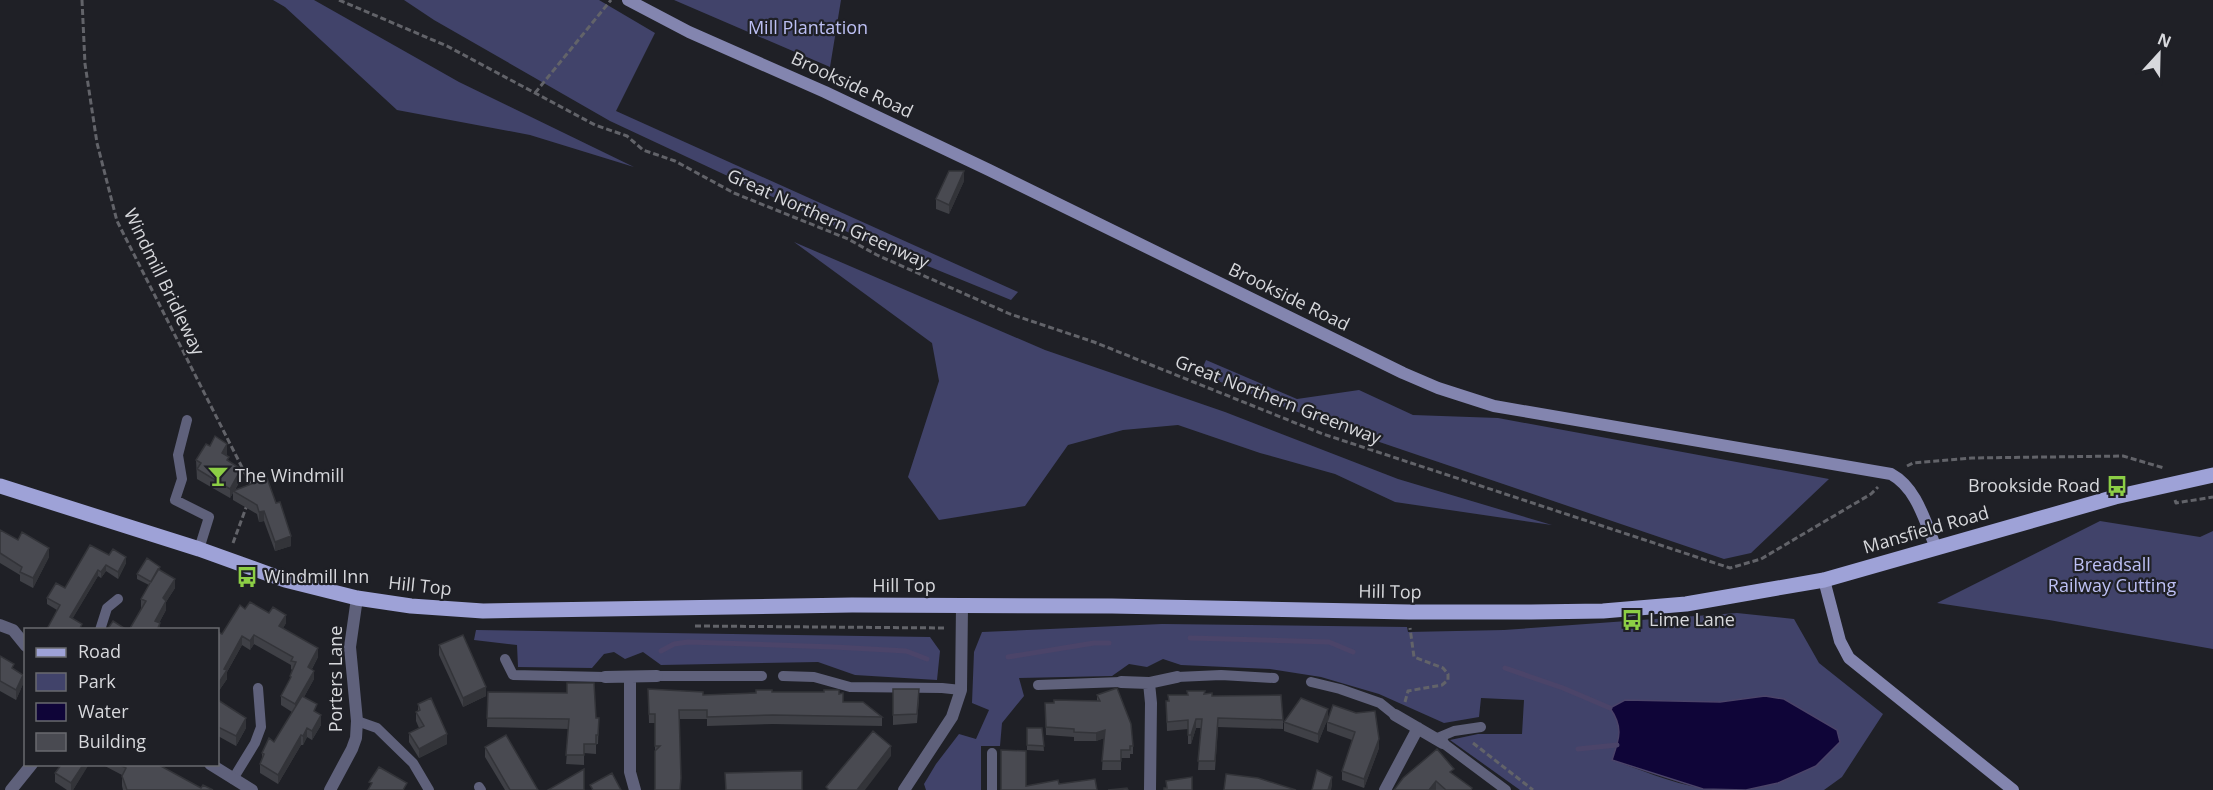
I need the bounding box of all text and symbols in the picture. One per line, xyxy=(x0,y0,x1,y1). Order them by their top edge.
park label: Mill Plantation xyxy=(748,15,868,39)
north arrow xyxy=(2129,24,2189,84)
text: N xyxy=(2154,27,2175,53)
street label: Brookside Road xyxy=(788,45,917,123)
street label: Great Northern Greenway xyxy=(724,163,934,274)
street label: Windmill Bridleway xyxy=(119,204,211,360)
street label: Brookside Road xyxy=(1225,256,1354,336)
street label: Great Northern Greenway xyxy=(1172,349,1386,450)
place label: The Windmill xyxy=(235,463,344,487)
bar icon: The Windmill xyxy=(206,464,230,488)
place label: Brookside Road xyxy=(1968,473,2100,497)
bus stop icon: Brookside Road xyxy=(2105,474,2129,498)
street label: Mansfield Road xyxy=(1860,500,1991,558)
park label: Breadsall Railway Cutting xyxy=(2048,552,2176,597)
place label: Windmill Inn xyxy=(264,564,369,588)
bus stop icon: Windmill Inn xyxy=(235,565,259,589)
street label: Hill Top xyxy=(387,570,453,600)
street label: Hill Top xyxy=(872,573,936,597)
street label: Hill Top xyxy=(1358,578,1422,604)
place label: Lime Lane xyxy=(1649,607,1735,631)
bus stop icon: Lime Lane xyxy=(1620,608,1644,632)
street label: Porters Lane xyxy=(323,626,347,732)
legend xyxy=(24,628,219,766)
text: Road xyxy=(78,639,121,663)
text: Park xyxy=(78,669,116,693)
text: Water xyxy=(78,699,129,723)
text: Building xyxy=(78,729,146,753)

